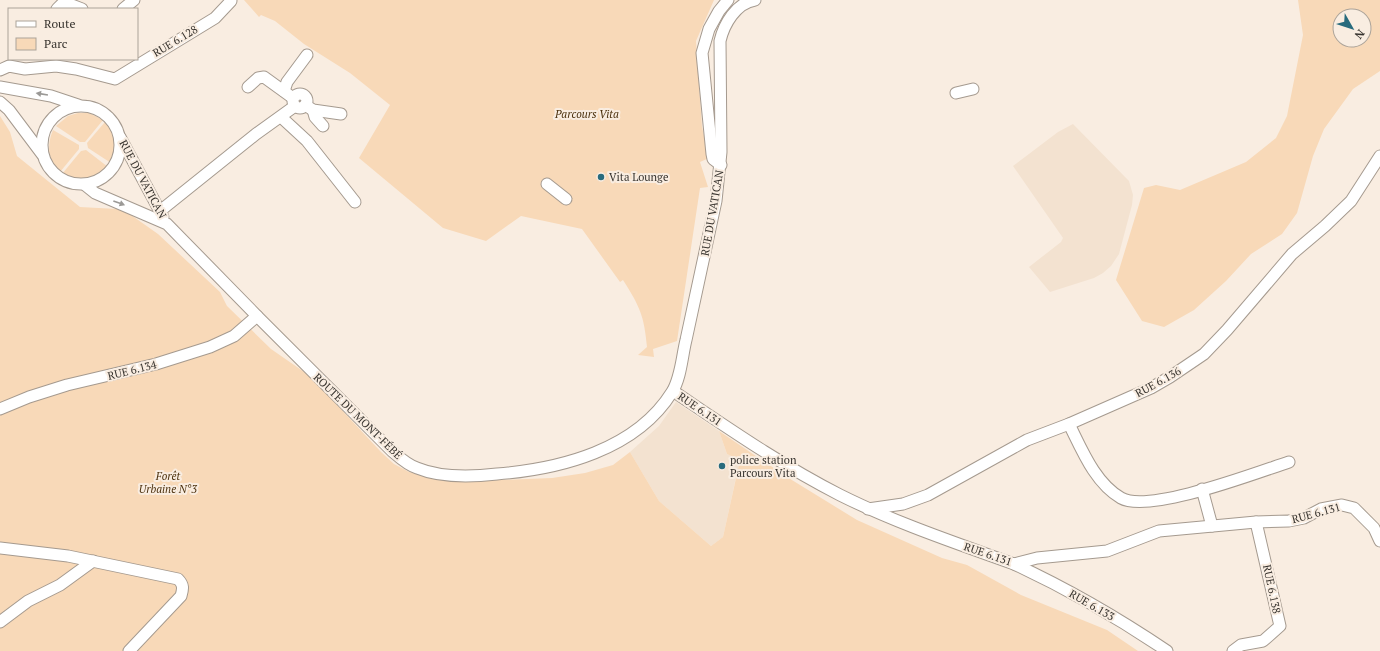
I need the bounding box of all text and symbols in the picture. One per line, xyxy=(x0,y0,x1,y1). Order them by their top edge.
legend xyxy=(8,8,138,60)
north arrow xyxy=(1332,8,1372,48)
text: Route xyxy=(44,16,75,31)
street label: RUE 6.128 xyxy=(150,22,200,60)
text: N xyxy=(1351,27,1368,42)
text: Parc xyxy=(44,36,68,51)
one-way arrow xyxy=(35,91,48,97)
park label: Parcours Vita xyxy=(554,107,619,121)
street label: RUE DU VATICAN xyxy=(116,137,170,221)
street label: RUE DU VATICAN xyxy=(698,169,726,257)
place label: Vita Lounge xyxy=(609,170,669,184)
marker: Vita Lounge xyxy=(596,172,606,182)
one-way arrow xyxy=(114,200,126,206)
street label: RUE 6.134 xyxy=(106,357,158,383)
street label: RUE 6.136 xyxy=(1133,364,1183,400)
street label: ROUTE DU MONT-FÉBÉ xyxy=(311,370,405,462)
street label: RUE 6.131 xyxy=(675,389,725,429)
place label: police station Parcours Vita xyxy=(730,453,797,480)
marker: police station Parcours Vita xyxy=(717,461,727,471)
park label: Forêt Urbaine N°3 xyxy=(139,469,197,496)
street label: RUE 6.131 xyxy=(1290,500,1342,526)
street label: RUE 6.131 xyxy=(962,539,1014,569)
street label: RUE 6.138 xyxy=(1260,563,1284,615)
street label: RUE 6.133 xyxy=(1067,586,1117,624)

